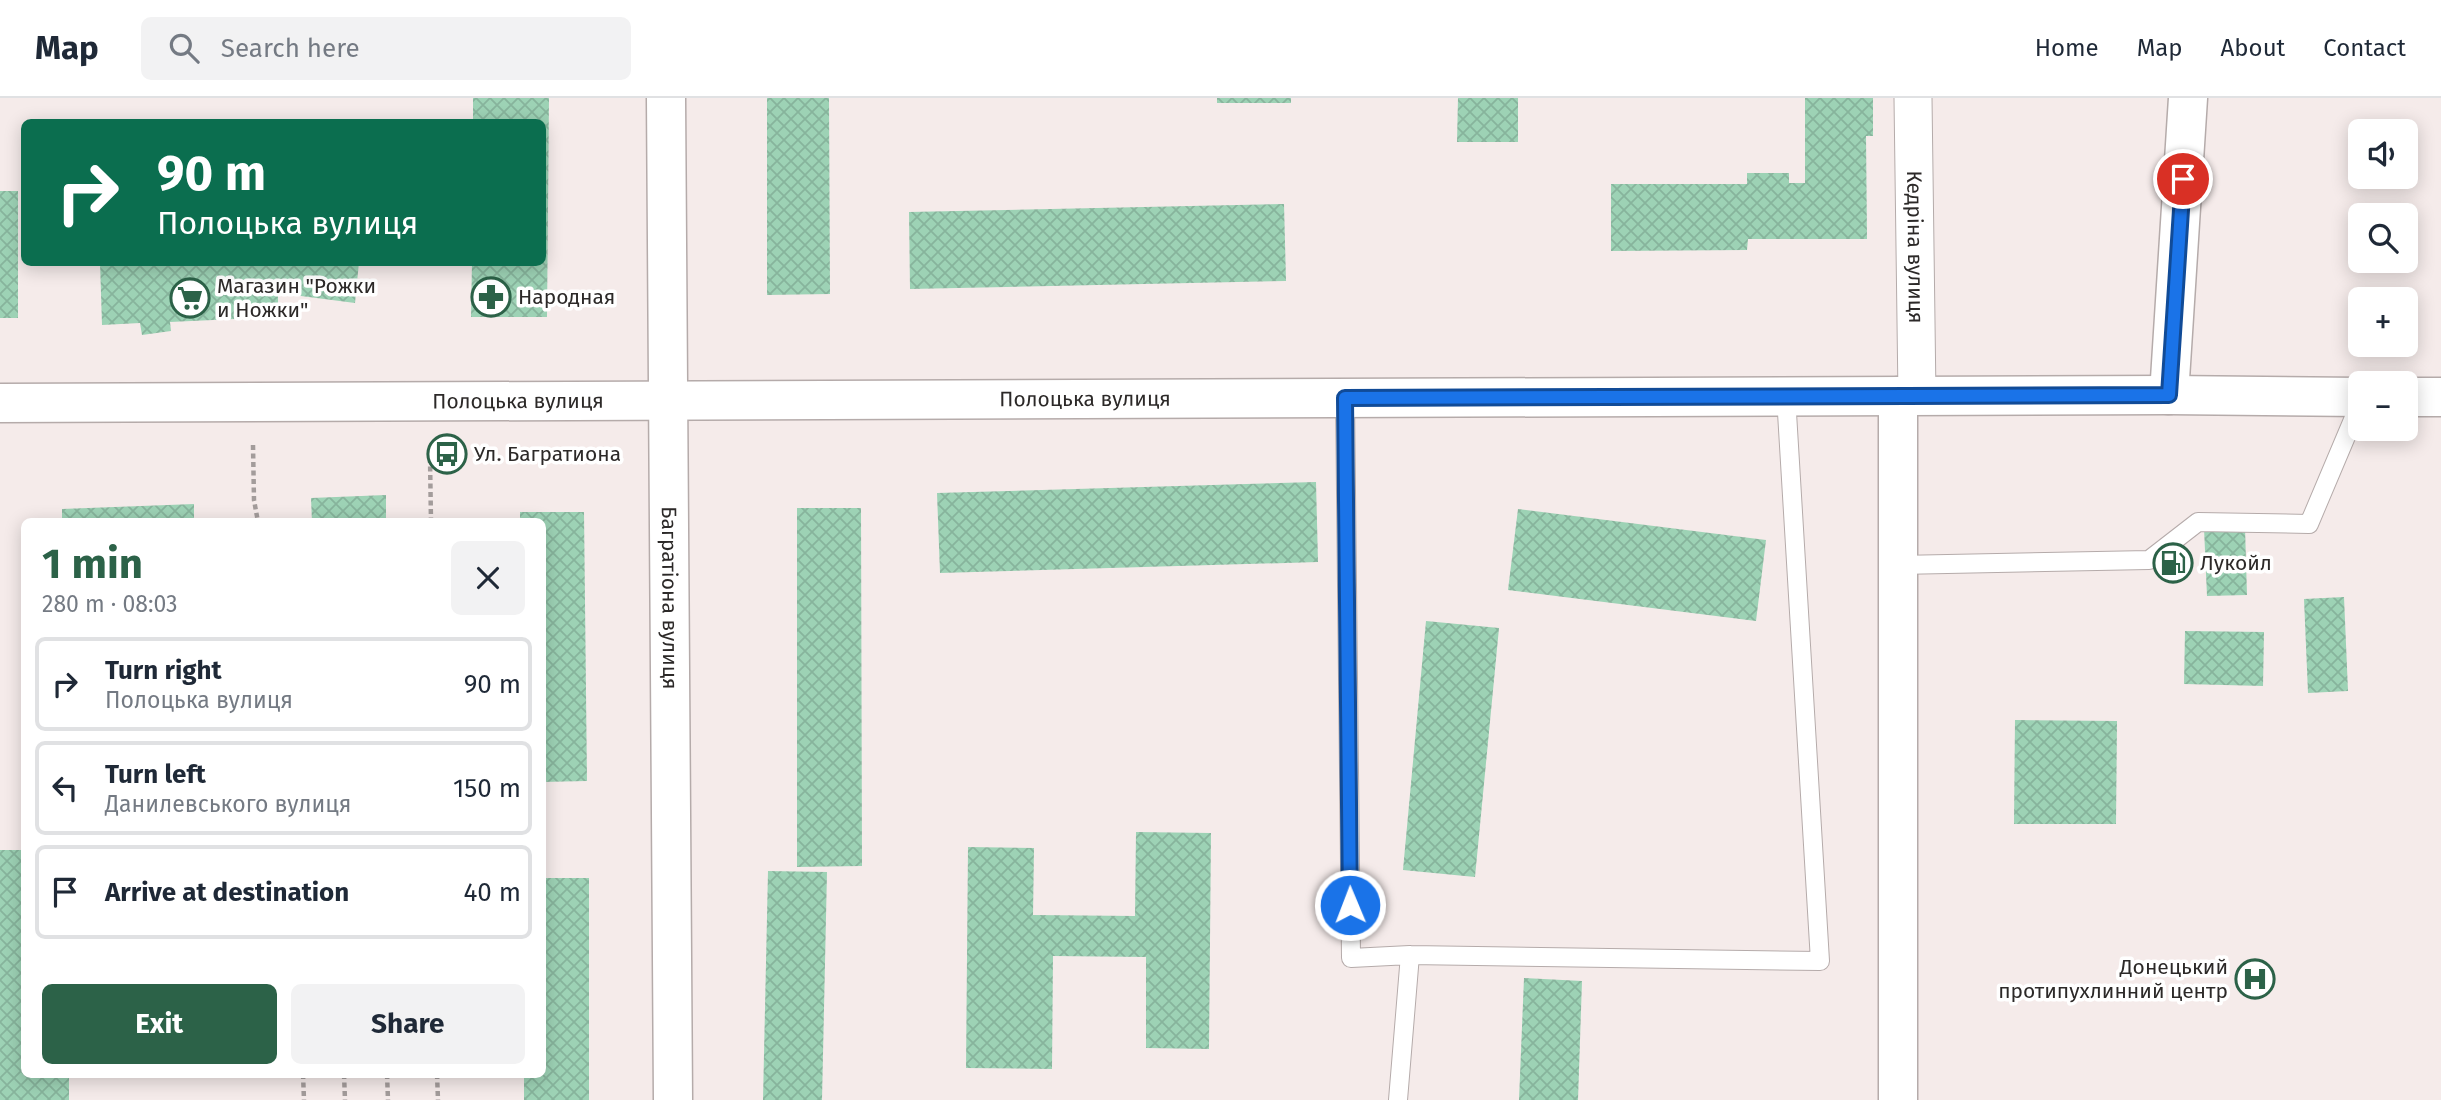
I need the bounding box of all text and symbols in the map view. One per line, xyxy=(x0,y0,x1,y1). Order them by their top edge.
search box xyxy=(141,17,631,80)
text: Map xyxy=(35,28,99,68)
icon: search xyxy=(165,29,203,67)
text: Search here xyxy=(221,33,360,64)
text: Home xyxy=(2035,34,2099,62)
text: Map xyxy=(2137,34,2183,62)
text: About xyxy=(2221,34,2285,62)
text: Contact xyxy=(2323,34,2406,62)
map controls xyxy=(2348,119,2418,441)
button: sound xyxy=(2348,119,2418,189)
text: 90 m xyxy=(157,144,266,203)
icon: right xyxy=(42,147,133,238)
pin xyxy=(2153,149,2213,209)
icon: arrive xyxy=(2164,160,2202,198)
street label: Кедріна вулиця xyxy=(1901,170,1929,324)
button: search xyxy=(2348,203,2418,273)
text: Полоцька вулиця xyxy=(157,204,418,242)
place label: Магазин "Рожки и Ножки" xyxy=(217,273,376,323)
pharmacy icon: Народная xyxy=(470,276,512,318)
supermarket icon: Магазин "Рожки и Ножки" xyxy=(169,277,211,319)
place label: Народная xyxy=(518,284,615,310)
button: + xyxy=(2348,287,2418,357)
button: − xyxy=(2348,371,2418,441)
street label: Полоцька вулиця xyxy=(999,386,1171,412)
street label: Полоцька вулиця xyxy=(432,388,604,414)
bus stop icon: Ул. Багратиона xyxy=(426,433,468,475)
place label: Ул. Багратиона xyxy=(474,441,621,467)
street label: Багратіона вулиця xyxy=(656,506,683,690)
text: 1 min xyxy=(42,539,143,589)
button: close xyxy=(451,541,525,615)
fuel station icon: Лукойл xyxy=(2152,542,2194,584)
place label: Лукойл xyxy=(2200,550,2272,576)
text: 280 m · 08:03 xyxy=(42,590,178,618)
text: Turn right xyxy=(105,655,222,686)
icon: right xyxy=(46,665,84,703)
text: 90 m xyxy=(464,669,521,700)
text: Полоцька вулиця xyxy=(105,686,293,714)
text: Turn left xyxy=(105,759,206,790)
icon: left xyxy=(46,769,84,807)
text: 150 m xyxy=(453,773,521,804)
text: Данилевського вулиця xyxy=(105,790,351,818)
position arrow xyxy=(1313,868,1387,942)
icon: arrive xyxy=(46,873,84,911)
text: Arrive at destination xyxy=(105,877,349,908)
text: 40 m xyxy=(463,877,521,908)
place label: Донецький протипухлинний центр xyxy=(1998,954,2228,1004)
hospital icon: Донецький протипухлинний центр xyxy=(2234,958,2276,1000)
button: Exit xyxy=(42,984,277,1064)
button: Share xyxy=(291,984,525,1064)

